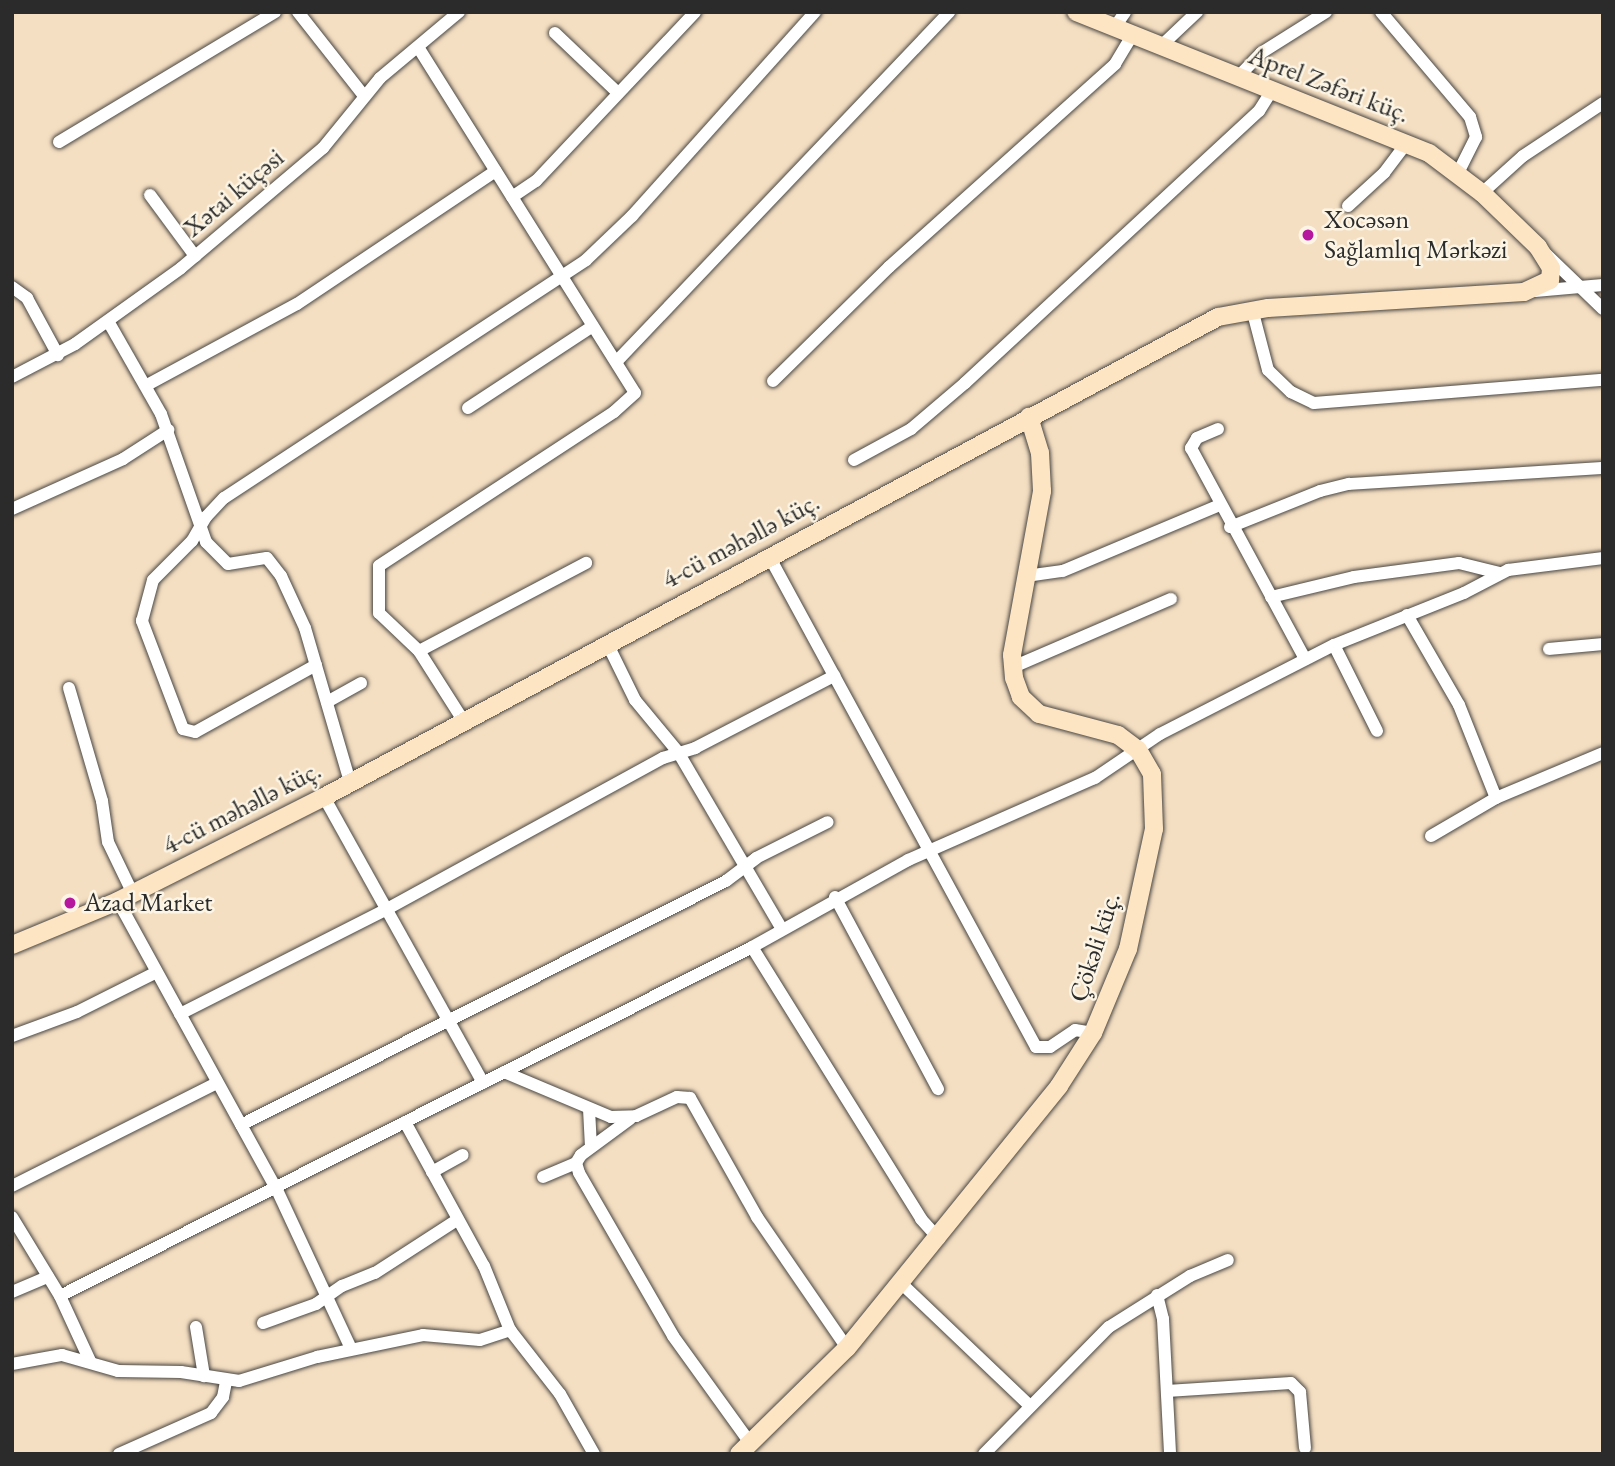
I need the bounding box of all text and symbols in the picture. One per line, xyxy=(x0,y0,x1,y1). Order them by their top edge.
street label: Aprel Zəfəri küç. xyxy=(1244,40,1414,130)
street label: Xətai küçəsi xyxy=(178,142,290,244)
place label: Xocəsən Sağlamlıq Mərkəzi xyxy=(1324,204,1507,266)
marker: Xocəsən Sağlamlıq Mərkəzi xyxy=(1298,225,1318,245)
street label: 4-cü məhəllə küç. xyxy=(657,486,825,596)
street label: 4-cü məhəllə küç. xyxy=(157,755,327,861)
place label: Azad Market xyxy=(84,887,212,919)
street label: Çökəli küç. xyxy=(1063,888,1127,1006)
marker: Azad Market xyxy=(62,895,78,911)

